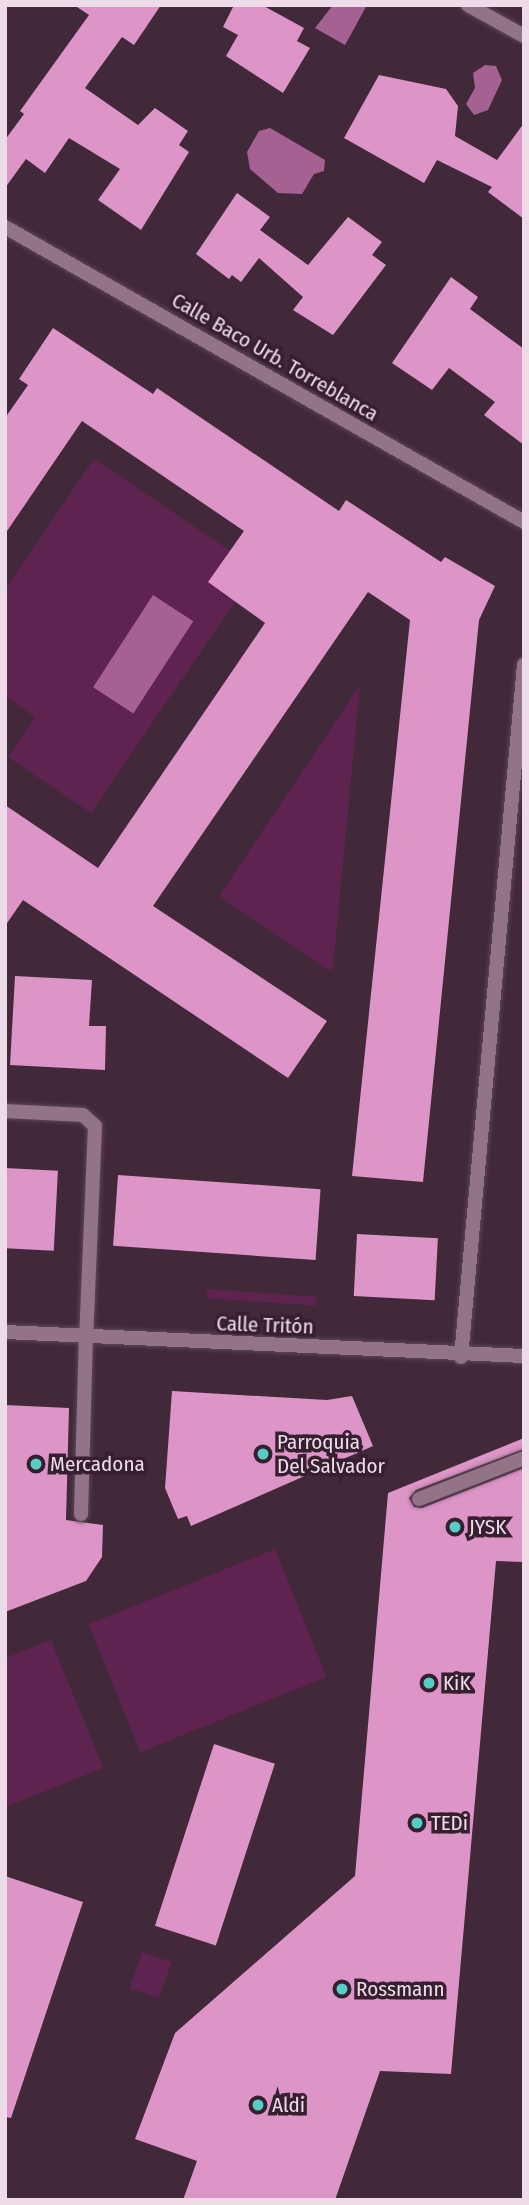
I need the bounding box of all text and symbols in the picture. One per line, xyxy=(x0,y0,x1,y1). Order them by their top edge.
street label: Calle Baco Urb. Torreblanca xyxy=(167,288,383,426)
street label: Calle Tritón xyxy=(216,1311,314,1339)
place label: Parroquia Del Salvador xyxy=(277,1429,385,1479)
marker: Parroquia Del Salvador xyxy=(255,1446,271,1462)
place label: Mercadona xyxy=(50,1451,145,1477)
marker: Mercadona xyxy=(28,1456,44,1472)
place label: JYSK xyxy=(469,1514,506,1540)
marker: JYSK xyxy=(447,1519,463,1535)
place label: KiK xyxy=(443,1670,471,1696)
marker: KiK xyxy=(421,1675,437,1691)
place label: TEDi xyxy=(431,1810,468,1836)
marker: TEDi xyxy=(409,1815,425,1831)
place label: Rossmann xyxy=(356,1976,444,2002)
marker: Rossmann xyxy=(334,1981,350,1997)
place label: Aldi xyxy=(272,2092,305,2118)
marker: Aldi xyxy=(250,2097,266,2113)

